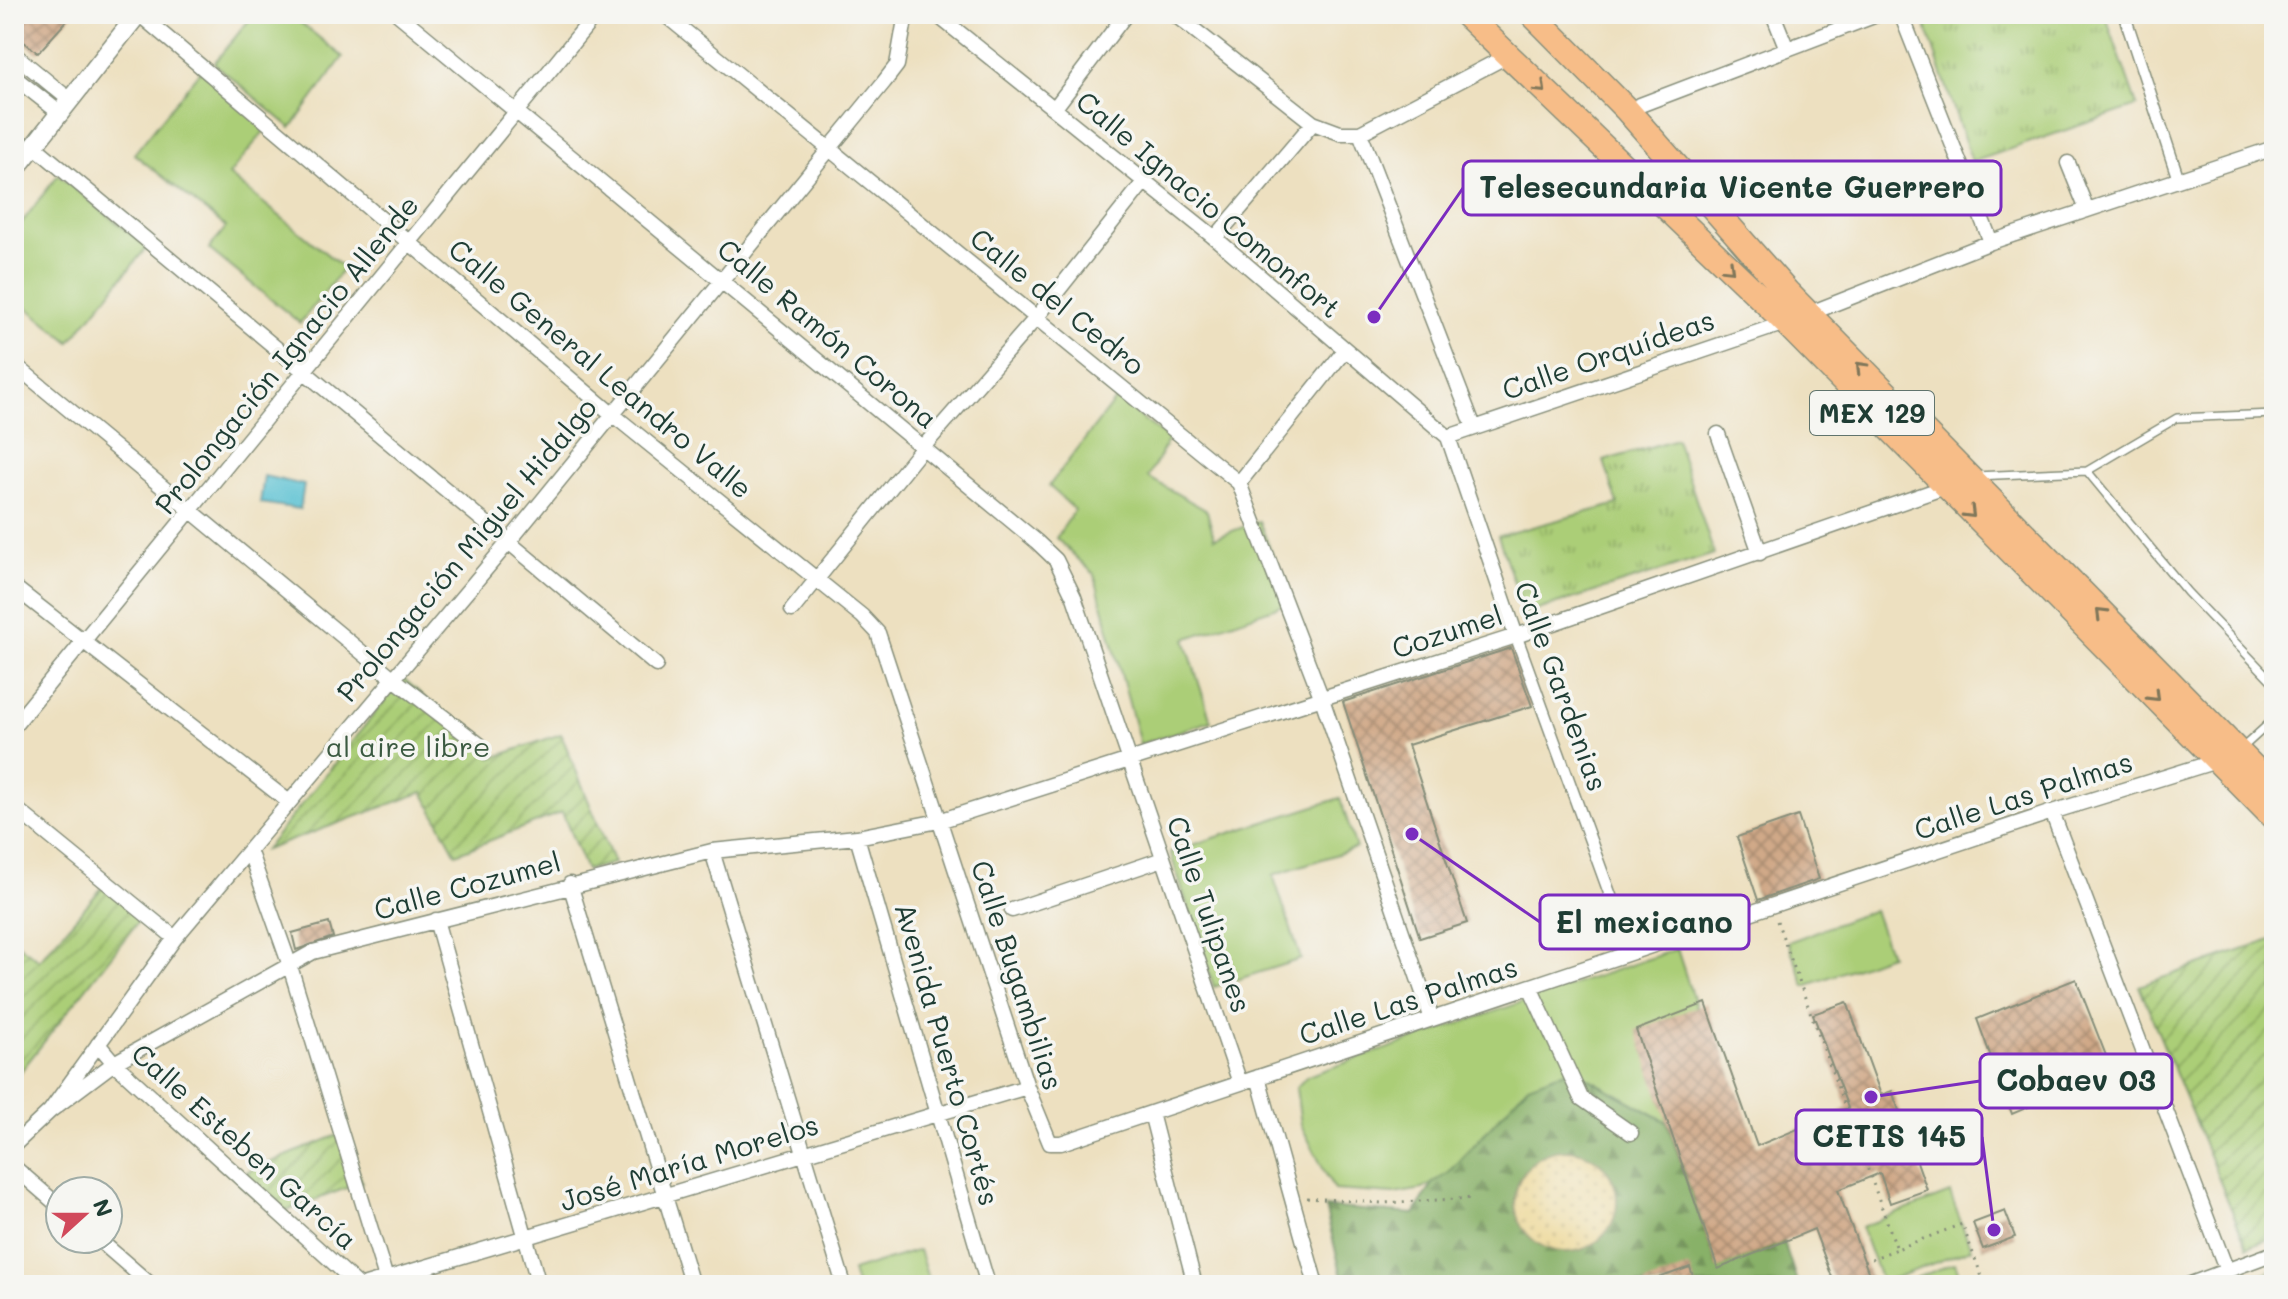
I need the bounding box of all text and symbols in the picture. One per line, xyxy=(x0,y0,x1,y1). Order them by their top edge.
one-way arrow xyxy=(1532,79,1546,94)
street label: Calle Ignacio Comonfort xyxy=(1069,83,1349,325)
callout: Telesecundaria Vicente Guerrero xyxy=(1463,161,2001,215)
text: Telesecundaria Vicente Guerrero xyxy=(1479,166,1985,206)
street label: Prolongación Ignacio Allende xyxy=(146,187,426,521)
street label: Calle del Cedro xyxy=(963,219,1153,383)
street label: Calle General Leandro Valle xyxy=(442,230,760,506)
street label: Calle Ramón Corona xyxy=(710,230,946,436)
one-way arrow xyxy=(1720,259,1734,273)
street label: Calle Orquídeas xyxy=(1497,301,1719,407)
one-way arrow xyxy=(1856,362,1870,376)
street label: Prolongación Miguel Hidalgo xyxy=(328,390,604,708)
road number: MEX 129 xyxy=(1810,391,1934,435)
one-way arrow xyxy=(1961,504,1975,518)
street label: Calle Gardenias xyxy=(1507,576,1617,796)
street label: Cozumel xyxy=(1387,596,1507,666)
one-way arrow xyxy=(2096,608,2110,622)
one-way arrow xyxy=(2145,687,2159,701)
park label: al aire libre xyxy=(326,728,490,764)
street label: Calle Las Palmas xyxy=(1909,743,2137,847)
street label: Calle Tulipanes xyxy=(1160,811,1260,1017)
street label: Calle Cozumel xyxy=(370,843,564,927)
street label: Calle Bugambilias xyxy=(964,856,1072,1094)
callout: El mexicano xyxy=(1540,895,1749,949)
street label: Avenida Puerto Cortés xyxy=(888,899,1008,1209)
text: El mexicano xyxy=(1555,901,1733,941)
street label: Calle Las Palmas xyxy=(1294,948,1522,1052)
street label: Calle Esteben García xyxy=(125,1035,365,1257)
callout: Cobaev 03 xyxy=(1980,1054,2172,1108)
text: Cobaev 03 xyxy=(1996,1059,2156,1099)
street label: José María Morelos xyxy=(555,1106,823,1218)
callout: CETIS 145 xyxy=(1796,1110,1982,1164)
text: CETIS 145 xyxy=(1812,1115,1966,1155)
north arrow xyxy=(44,1175,124,1255)
text: N xyxy=(87,1195,120,1221)

